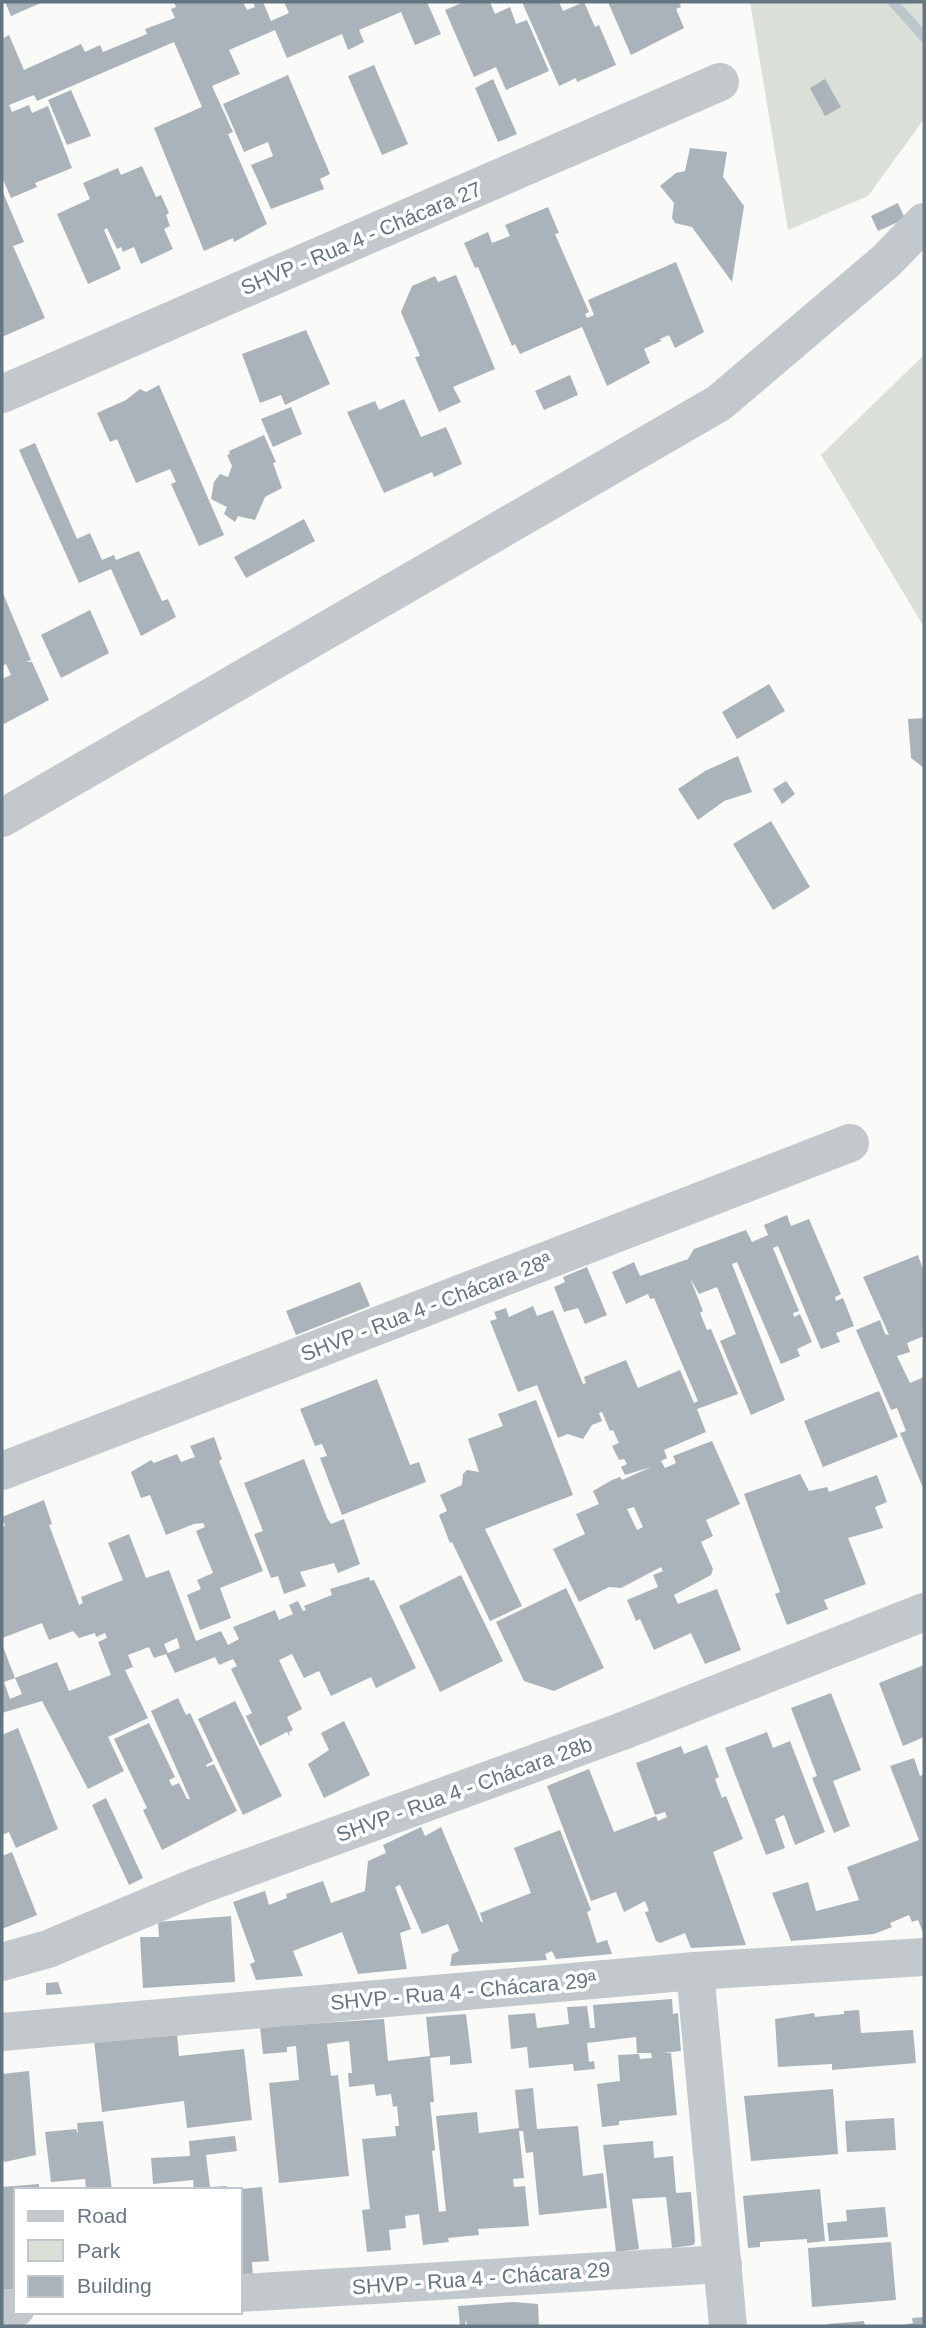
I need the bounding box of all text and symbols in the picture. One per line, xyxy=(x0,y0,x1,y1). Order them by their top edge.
street label: SHVP - Rua 4 - Chácara 27 xyxy=(237,177,485,299)
street label: SHVP - Rua 4 - Chácara 28ª xyxy=(297,1248,555,1365)
street label: SHVP - Rua 4 - Chácara 28b xyxy=(333,1732,595,1846)
street label: SHVP - Rua 4 - Chácara 29ª xyxy=(329,1968,597,2014)
legend xyxy=(14,2188,242,2314)
text: Road xyxy=(77,2204,127,2227)
text: Park xyxy=(77,2239,121,2262)
street label: SHVP - Rua 4 - Chácara 29 xyxy=(351,2258,611,2298)
text: Building xyxy=(77,2274,152,2297)

